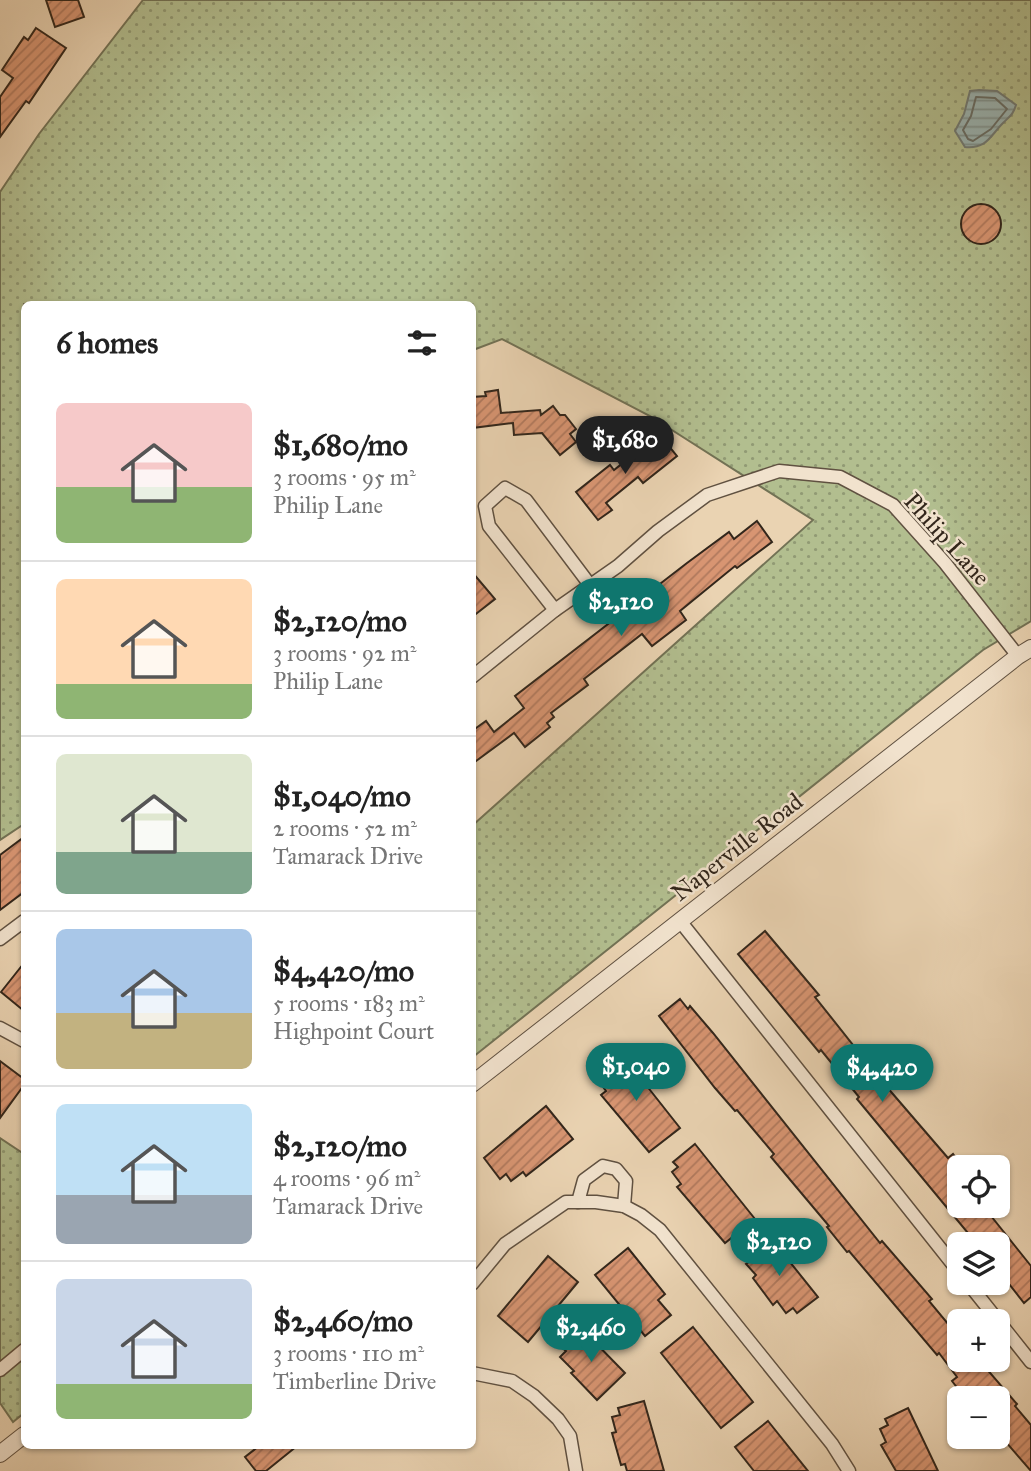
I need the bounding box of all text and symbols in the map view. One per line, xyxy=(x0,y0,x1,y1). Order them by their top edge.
icon: filters xyxy=(403,324,441,362)
text: 6 homes xyxy=(56,325,158,361)
pin: $1,680 xyxy=(568,416,682,476)
text: $1,680 xyxy=(592,425,658,453)
text: $1,680/mo xyxy=(273,427,408,463)
icon: home xyxy=(112,431,196,515)
text: 3 rooms · 95 m² xyxy=(273,463,416,491)
street label: Philip Lane xyxy=(897,486,997,592)
text: Philip Lane xyxy=(273,491,383,519)
pin: $2,120 xyxy=(564,578,678,638)
text: $2,120 xyxy=(588,587,654,615)
text: $2,120/mo xyxy=(273,603,407,639)
icon: home xyxy=(112,607,196,691)
text: 3 rooms · 92 m² xyxy=(273,639,416,667)
text: Philip Lane xyxy=(273,667,383,695)
text: $1,040/mo xyxy=(273,778,411,814)
icon: home xyxy=(112,782,196,866)
street label: Naperville Road xyxy=(665,786,809,908)
text: 2 rooms · 52 m² xyxy=(273,814,417,842)
text: Tamarack Drive xyxy=(273,842,423,870)
text: $4,420/mo xyxy=(273,953,414,989)
icon: home xyxy=(112,957,196,1041)
text: 5 rooms · 183 m² xyxy=(273,989,425,1017)
text: Highpoint Court xyxy=(273,1017,434,1045)
pin: $1,040 xyxy=(579,1044,693,1103)
pin: $4,420 xyxy=(825,1044,939,1104)
text: $1,040 xyxy=(602,1052,670,1080)
text: $4,420 xyxy=(846,1053,918,1081)
text: $2,120/mo xyxy=(273,1128,407,1164)
icon: home xyxy=(112,1132,196,1216)
map controls xyxy=(947,1155,1010,1449)
button: locate xyxy=(947,1155,1010,1218)
text: 4 rooms · 96 m² xyxy=(273,1164,420,1192)
text: Tamarack Drive xyxy=(273,1192,423,1220)
pin: $2,120 xyxy=(722,1218,836,1278)
text: $2,120 xyxy=(746,1227,812,1255)
button: layers xyxy=(947,1232,1010,1295)
text: $2,460/mo xyxy=(273,1303,413,1339)
pin: $2,460 xyxy=(534,1304,648,1364)
icon: home xyxy=(112,1307,196,1391)
button: + xyxy=(947,1309,1010,1372)
text: $2,460 xyxy=(556,1313,626,1341)
text: 3 rooms · 110 m² xyxy=(273,1339,424,1367)
text: Timberline Drive xyxy=(273,1367,436,1395)
button: − xyxy=(947,1386,1010,1449)

